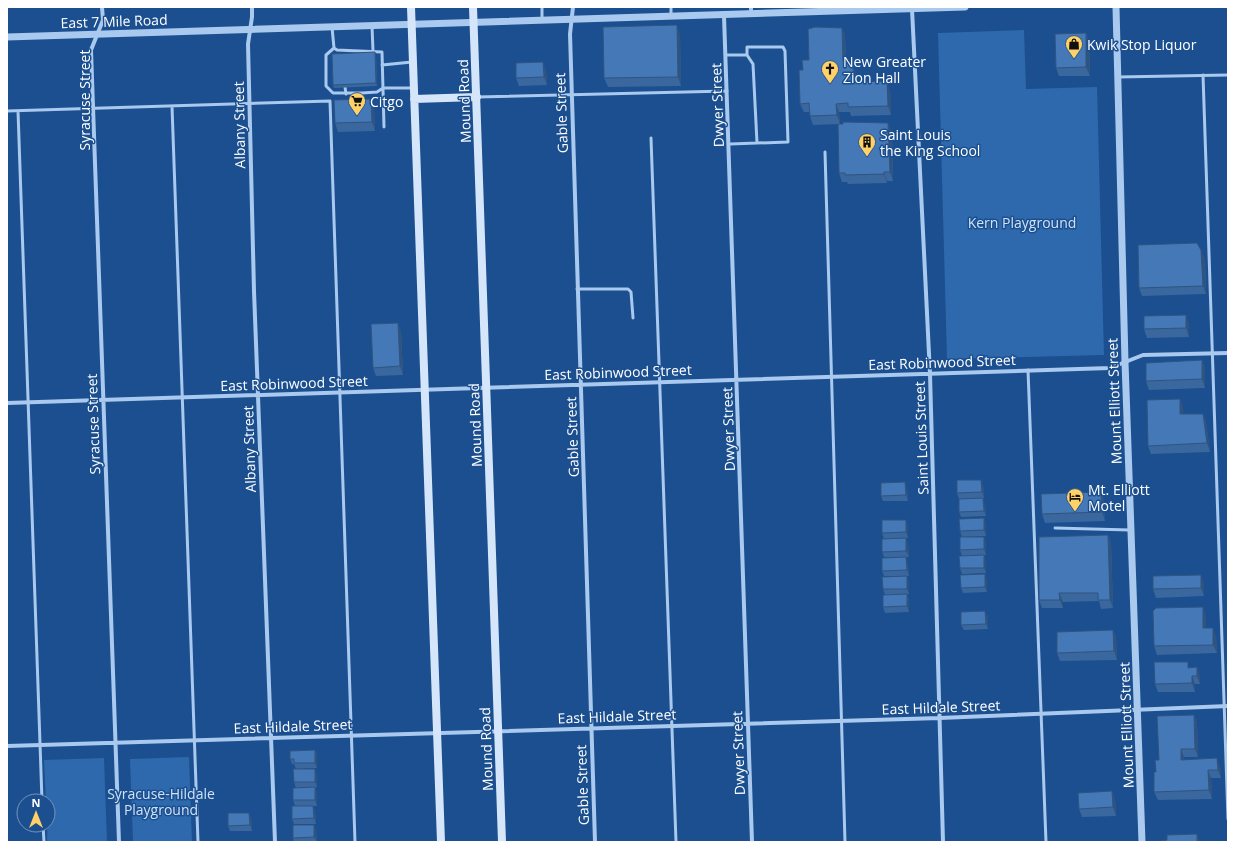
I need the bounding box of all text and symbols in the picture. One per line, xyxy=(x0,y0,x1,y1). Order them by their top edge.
street label: East 7 Mile Road xyxy=(60,10,168,32)
shop icon: Kwik Stop Liquor xyxy=(1064,34,1084,59)
place label: Kwik Stop Liquor xyxy=(1087,35,1197,54)
street label: Syracuse Street xyxy=(75,50,94,150)
place label: New Greater Zion Hall xyxy=(843,52,926,87)
street label: Mound Road xyxy=(453,59,475,143)
church icon: New Greater Zion Hall xyxy=(820,59,840,84)
street label: Dwyer Street xyxy=(706,63,728,147)
street label: Gable Street xyxy=(550,72,572,154)
street label: Albany Street xyxy=(229,81,249,169)
supermarket icon: Citgo xyxy=(347,91,367,116)
place label: Citgo xyxy=(370,92,403,111)
place label: Saint Louis the King School xyxy=(880,125,980,160)
building icon: Saint Louis the King School xyxy=(857,132,877,157)
park label: Kern Playground xyxy=(968,213,1076,232)
street label: Mount Elliott Street xyxy=(1102,338,1126,464)
street label: East Robinwood Street xyxy=(868,350,1016,374)
street label: East Robinwood Street xyxy=(544,360,692,384)
street label: East Robinwood Street xyxy=(220,371,368,395)
street label: Syracuse Street xyxy=(82,373,104,475)
street label: Saint Louis Street xyxy=(910,381,932,495)
street label: Mound Road xyxy=(464,383,486,467)
street label: Dwyer Street xyxy=(717,387,739,471)
street label: Gable Street xyxy=(561,396,583,478)
street label: Albany Street xyxy=(238,405,260,493)
place label: Mt. Elliott Motel xyxy=(1088,480,1150,515)
hotel icon: Mt. Elliott Motel xyxy=(1065,487,1085,512)
street label: Mount Elliott Street xyxy=(1114,662,1138,788)
street label: East Hildale Street xyxy=(881,695,1001,719)
street label: East Hildale Street xyxy=(557,704,677,728)
street label: Mound Road xyxy=(475,707,497,791)
street label: Dwyer Street xyxy=(727,711,749,795)
street label: East Hildale Street xyxy=(233,714,353,738)
street label: Gable Street xyxy=(571,744,593,826)
park label: Syracuse-Hildale Playground xyxy=(107,784,215,819)
north arrow xyxy=(16,793,56,833)
text: N xyxy=(32,795,40,810)

